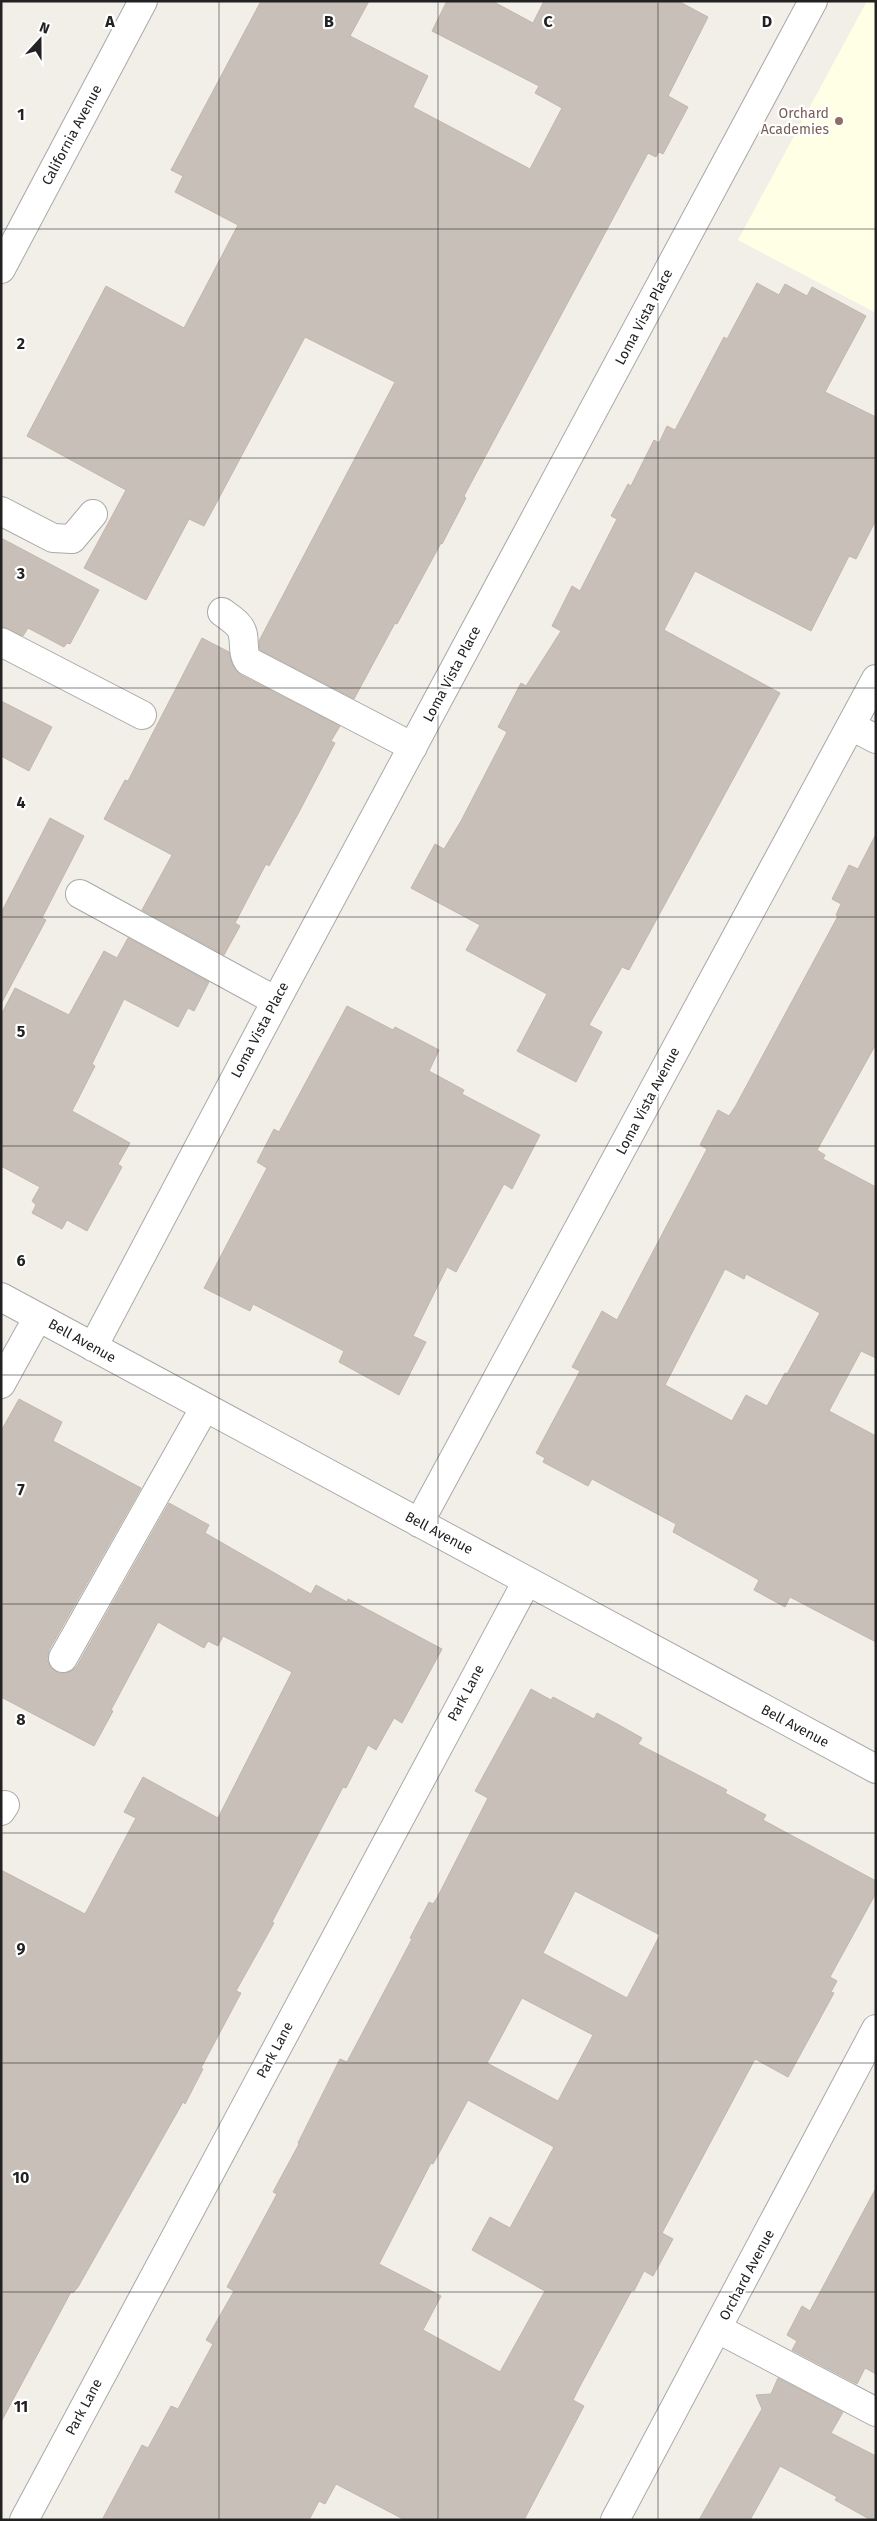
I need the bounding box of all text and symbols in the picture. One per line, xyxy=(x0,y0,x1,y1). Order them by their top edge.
text: A xyxy=(104,12,115,31)
text: B xyxy=(324,12,334,31)
text: C xyxy=(543,12,553,31)
text: D xyxy=(762,12,772,31)
north arrow xyxy=(15,15,65,65)
text: N xyxy=(37,19,52,38)
street label: California Avenue xyxy=(38,82,106,188)
text: 1 xyxy=(17,105,25,124)
place label: Orchard Academies xyxy=(761,105,829,138)
marker: Orchard Academies xyxy=(833,115,845,127)
street label: Loma Vista Place xyxy=(612,266,676,368)
text: 2 xyxy=(17,334,25,353)
text: 3 xyxy=(16,564,25,583)
street label: Loma Vista Place xyxy=(420,623,484,725)
text: 4 xyxy=(16,793,26,812)
street label: Loma Vista Place xyxy=(228,979,292,1081)
text: 5 xyxy=(17,1022,26,1041)
street label: Loma Vista Avenue xyxy=(613,1044,683,1158)
text: 6 xyxy=(16,1251,26,1270)
street label: Bell Avenue xyxy=(45,1315,119,1367)
text: 7 xyxy=(17,1480,25,1499)
street label: Bell Avenue xyxy=(402,1508,476,1558)
street label: Park Lane xyxy=(444,1662,488,1724)
street label: Bell Avenue xyxy=(758,1701,832,1751)
text: 8 xyxy=(16,1710,26,1729)
text: 9 xyxy=(17,1939,26,1958)
street label: Park Lane xyxy=(253,2019,297,2081)
text: 10 xyxy=(13,2168,29,2187)
street label: Orchard Avenue xyxy=(716,2227,778,2323)
street label: Park Lane xyxy=(62,2376,106,2438)
text: 11 xyxy=(14,2397,28,2416)

